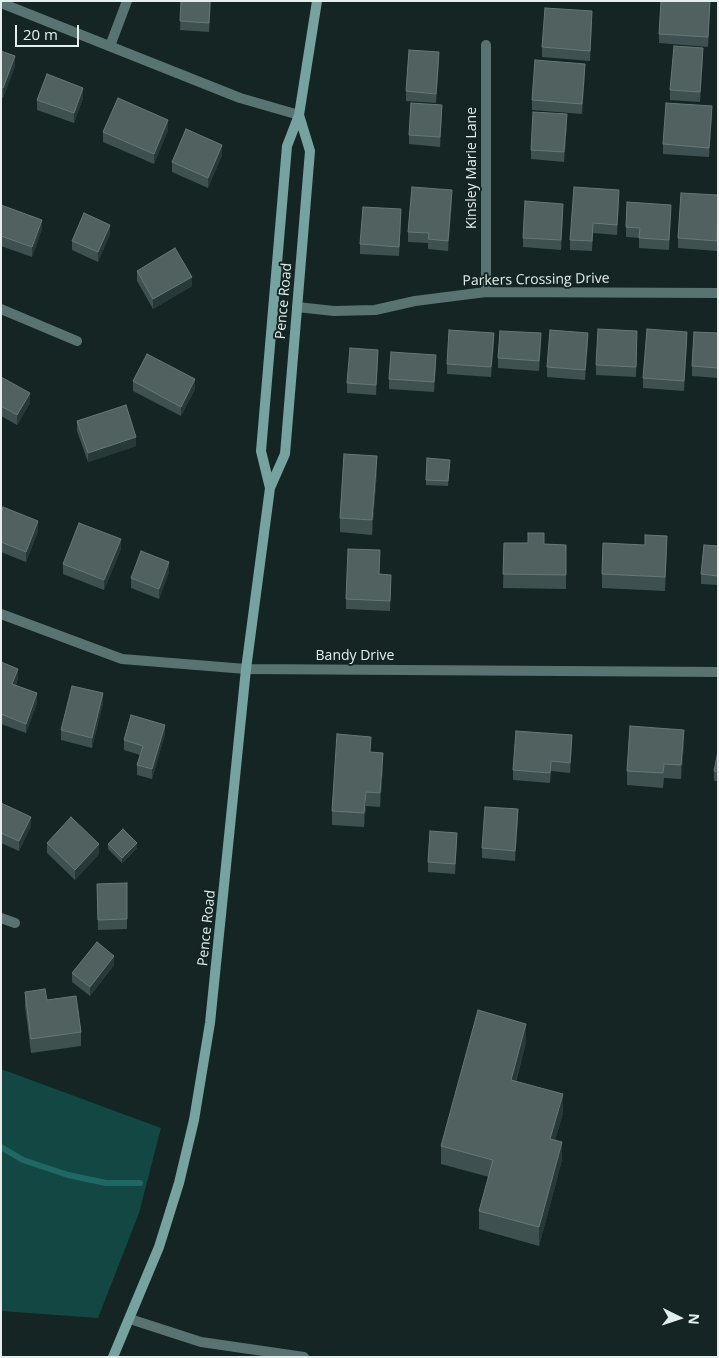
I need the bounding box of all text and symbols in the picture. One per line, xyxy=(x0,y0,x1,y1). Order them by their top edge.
scale bar xyxy=(18,15,81,47)
text: 20 m xyxy=(23,24,58,44)
street label: Kinsley Marie Lane xyxy=(464,107,480,229)
street label: Pence Road xyxy=(272,262,296,340)
street label: Parkers Crossing Drive xyxy=(462,270,610,290)
street label: Bandy Drive xyxy=(316,648,394,664)
street label: Pence Road xyxy=(195,889,219,967)
north arrow xyxy=(654,1293,704,1343)
text: N xyxy=(685,1313,704,1325)

